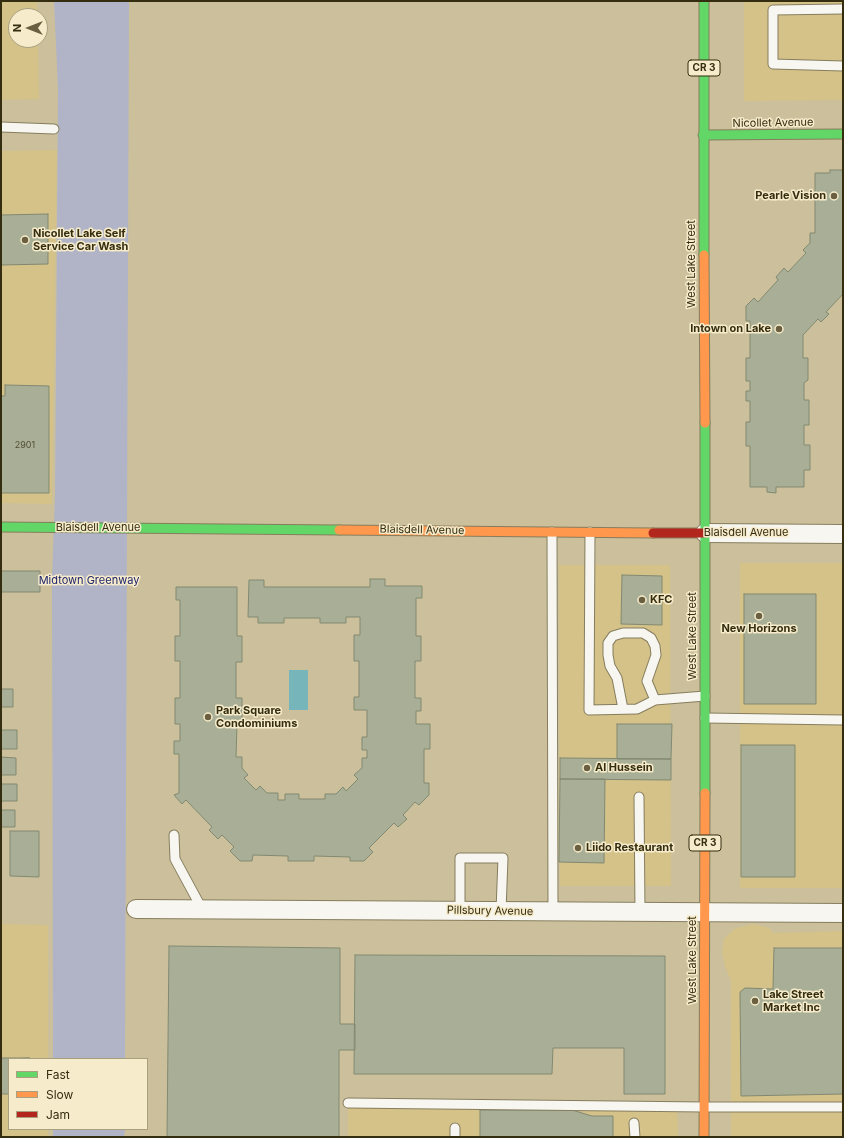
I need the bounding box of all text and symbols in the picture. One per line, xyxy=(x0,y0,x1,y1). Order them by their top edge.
north arrow xyxy=(8,8,48,48)
text: N xyxy=(10,24,24,32)
road number: CR 3 xyxy=(688,60,720,76)
street label: Nicollet Avenue xyxy=(732,116,814,130)
place label: Pearle Vision xyxy=(755,189,826,203)
marker: Pearle Vision xyxy=(829,191,839,201)
street label: West Lake Street xyxy=(685,220,699,308)
place label: Nicollet Lake Self Service Car Wash xyxy=(33,227,128,253)
marker: Nicollet Lake Self Service Car Wash xyxy=(20,235,30,245)
place label: Intown on Lake xyxy=(690,322,771,336)
marker: Intown on Lake xyxy=(774,324,784,334)
house number: 2901 xyxy=(15,440,35,450)
street label: Blaisdell Avenue xyxy=(56,521,140,535)
street label: Blaisdell Avenue xyxy=(380,523,464,537)
street label: Blaisdell Avenue xyxy=(704,526,788,540)
park label: Midtown Greenway xyxy=(39,574,139,588)
street label: West Lake Street xyxy=(686,592,700,680)
place label: KFC xyxy=(650,593,673,607)
marker: KFC xyxy=(637,595,647,605)
marker: New Horizons xyxy=(754,611,764,621)
place label: New Horizons xyxy=(721,622,797,636)
place label: Park Square Condominiums xyxy=(216,704,297,730)
marker: Park Square Condominiums xyxy=(203,712,213,722)
place label: Al Hussein xyxy=(595,761,653,775)
marker: Al Hussein xyxy=(582,763,592,773)
road number: CR 3 xyxy=(689,835,721,851)
place label: Liido Restaurant xyxy=(586,841,673,855)
marker: Liido Restaurant xyxy=(573,843,583,853)
street label: Pillsbury Avenue xyxy=(447,904,533,918)
street label: West Lake Street xyxy=(686,916,700,1004)
place label: Lake Street Market Inc xyxy=(763,988,823,1014)
marker: Lake Street Market Inc xyxy=(750,996,760,1006)
legend xyxy=(8,1058,148,1130)
text: Fast xyxy=(46,1067,70,1082)
text: Slow xyxy=(46,1087,73,1102)
text: Jam xyxy=(46,1107,70,1122)

